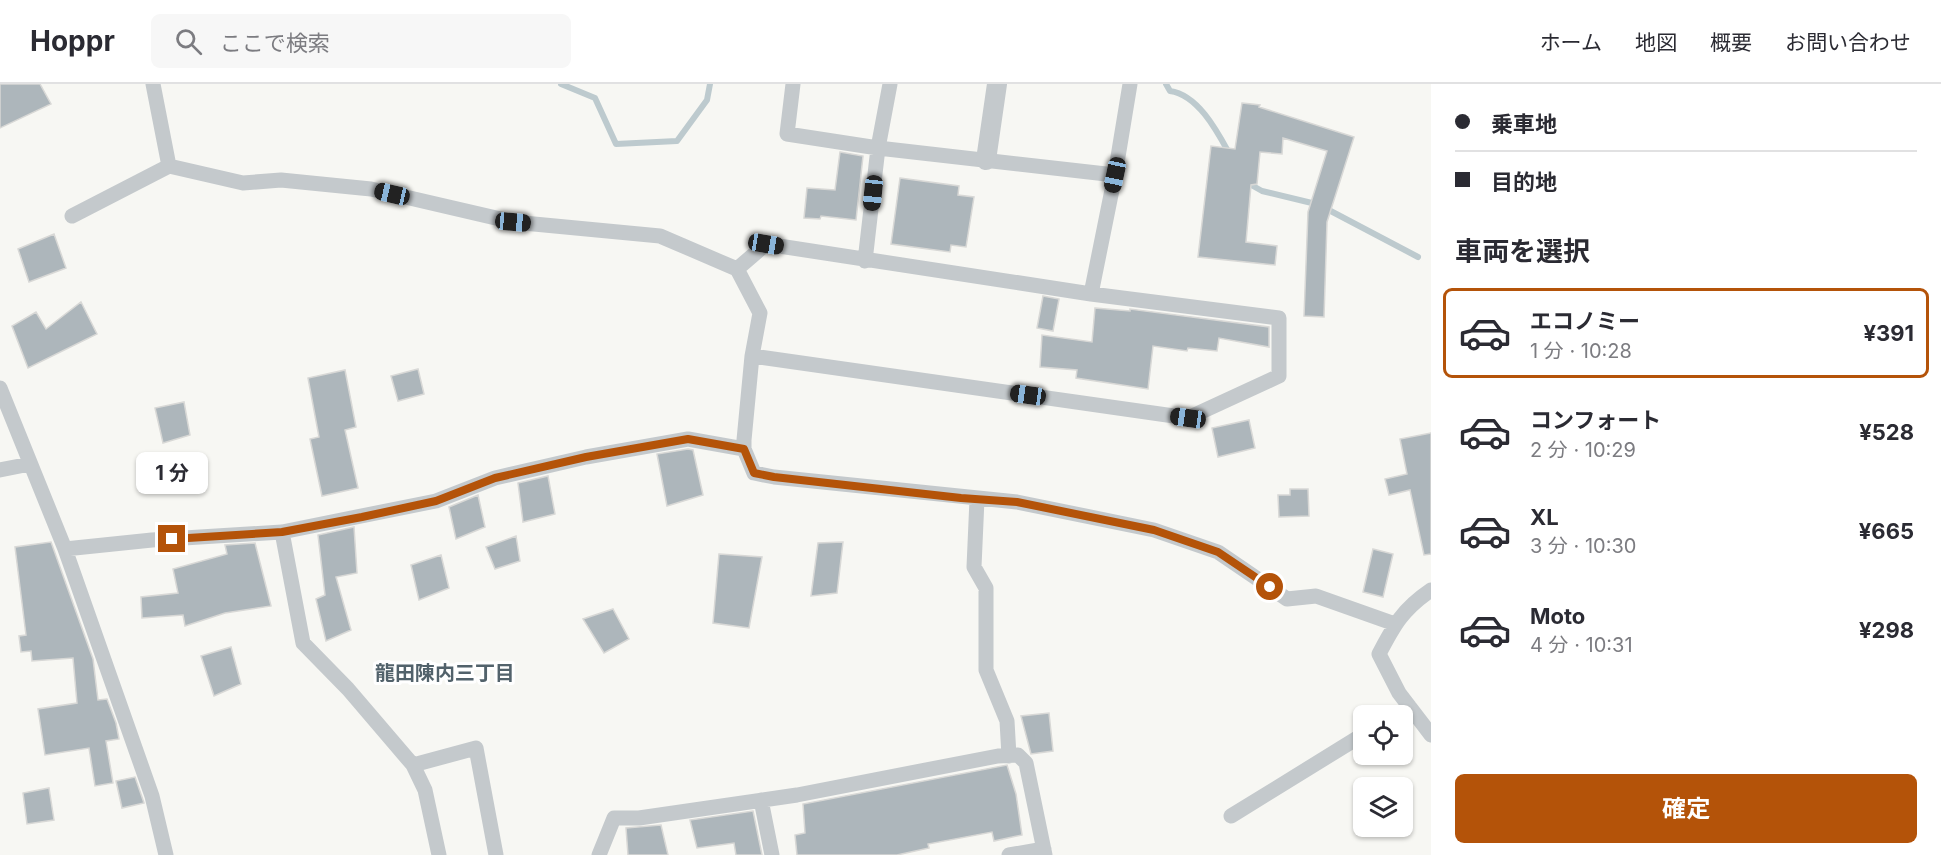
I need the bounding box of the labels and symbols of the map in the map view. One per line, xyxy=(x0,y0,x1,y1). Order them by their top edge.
car xyxy=(1102,156,1128,194)
car xyxy=(862,174,884,212)
car xyxy=(372,181,412,207)
car xyxy=(494,211,532,233)
car xyxy=(747,232,785,256)
car xyxy=(1009,384,1047,406)
car xyxy=(1169,407,1207,429)
callout: 1 分 xyxy=(136,452,208,494)
route end xyxy=(158,525,185,552)
route start xyxy=(1256,573,1283,600)
district label: 龍田陳内三丁目 xyxy=(375,661,515,685)

